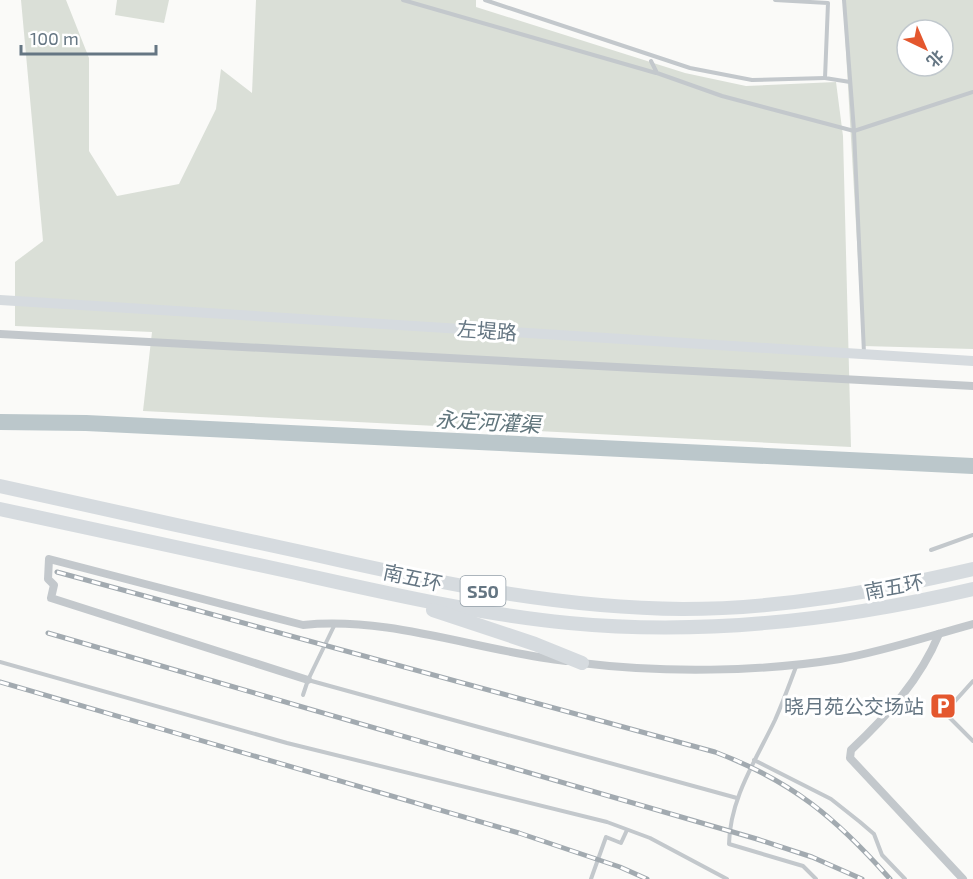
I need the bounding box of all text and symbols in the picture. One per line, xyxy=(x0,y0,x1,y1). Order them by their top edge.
scale bar xyxy=(21,18,156,56)
north arrow xyxy=(895,18,955,78)
text: 100 m xyxy=(30,27,79,49)
text: 北 xyxy=(923,47,948,72)
street label: 左堤路 xyxy=(456,316,518,344)
water label: 永定河灌渠 xyxy=(435,406,544,436)
street label: 南五环 xyxy=(381,559,445,595)
street label: 南五环 xyxy=(862,568,926,604)
road number: S50 xyxy=(460,576,506,606)
parking icon: 晓月苑公交场站 xyxy=(928,691,958,721)
place label: 晓月苑公交场站 xyxy=(784,694,924,718)

